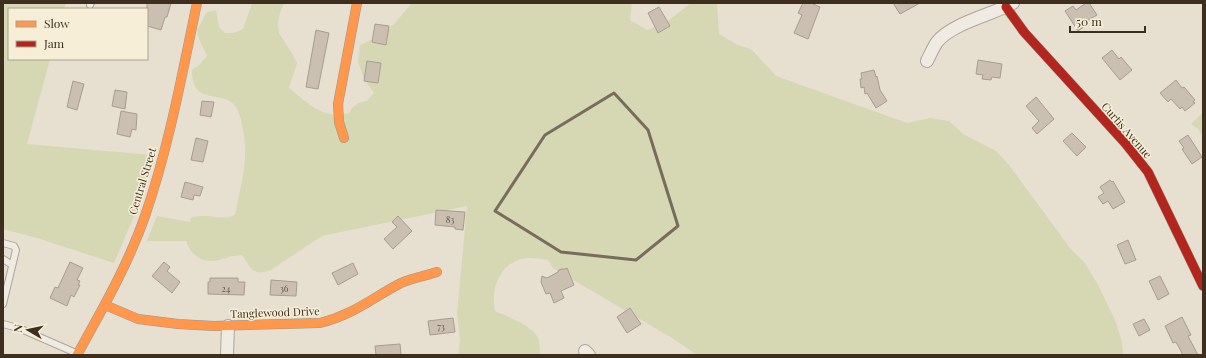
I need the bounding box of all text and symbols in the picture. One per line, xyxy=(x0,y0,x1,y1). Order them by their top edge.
legend xyxy=(8,8,148,60)
scale bar xyxy=(1070,8,1145,34)
text: 50 m xyxy=(1076,13,1102,29)
text: Slow xyxy=(44,15,70,31)
text: Jam xyxy=(43,35,65,51)
street label: Curtis Avenue xyxy=(1099,99,1156,161)
street label: Central Street xyxy=(125,146,159,216)
house number: 83 xyxy=(446,213,454,225)
house number: 24 xyxy=(222,282,231,294)
house number: 36 xyxy=(280,282,289,294)
street label: Tanglewood Drive xyxy=(230,303,320,321)
north arrow xyxy=(8,310,48,350)
house number: 73 xyxy=(437,320,445,332)
text: N xyxy=(10,323,26,333)

